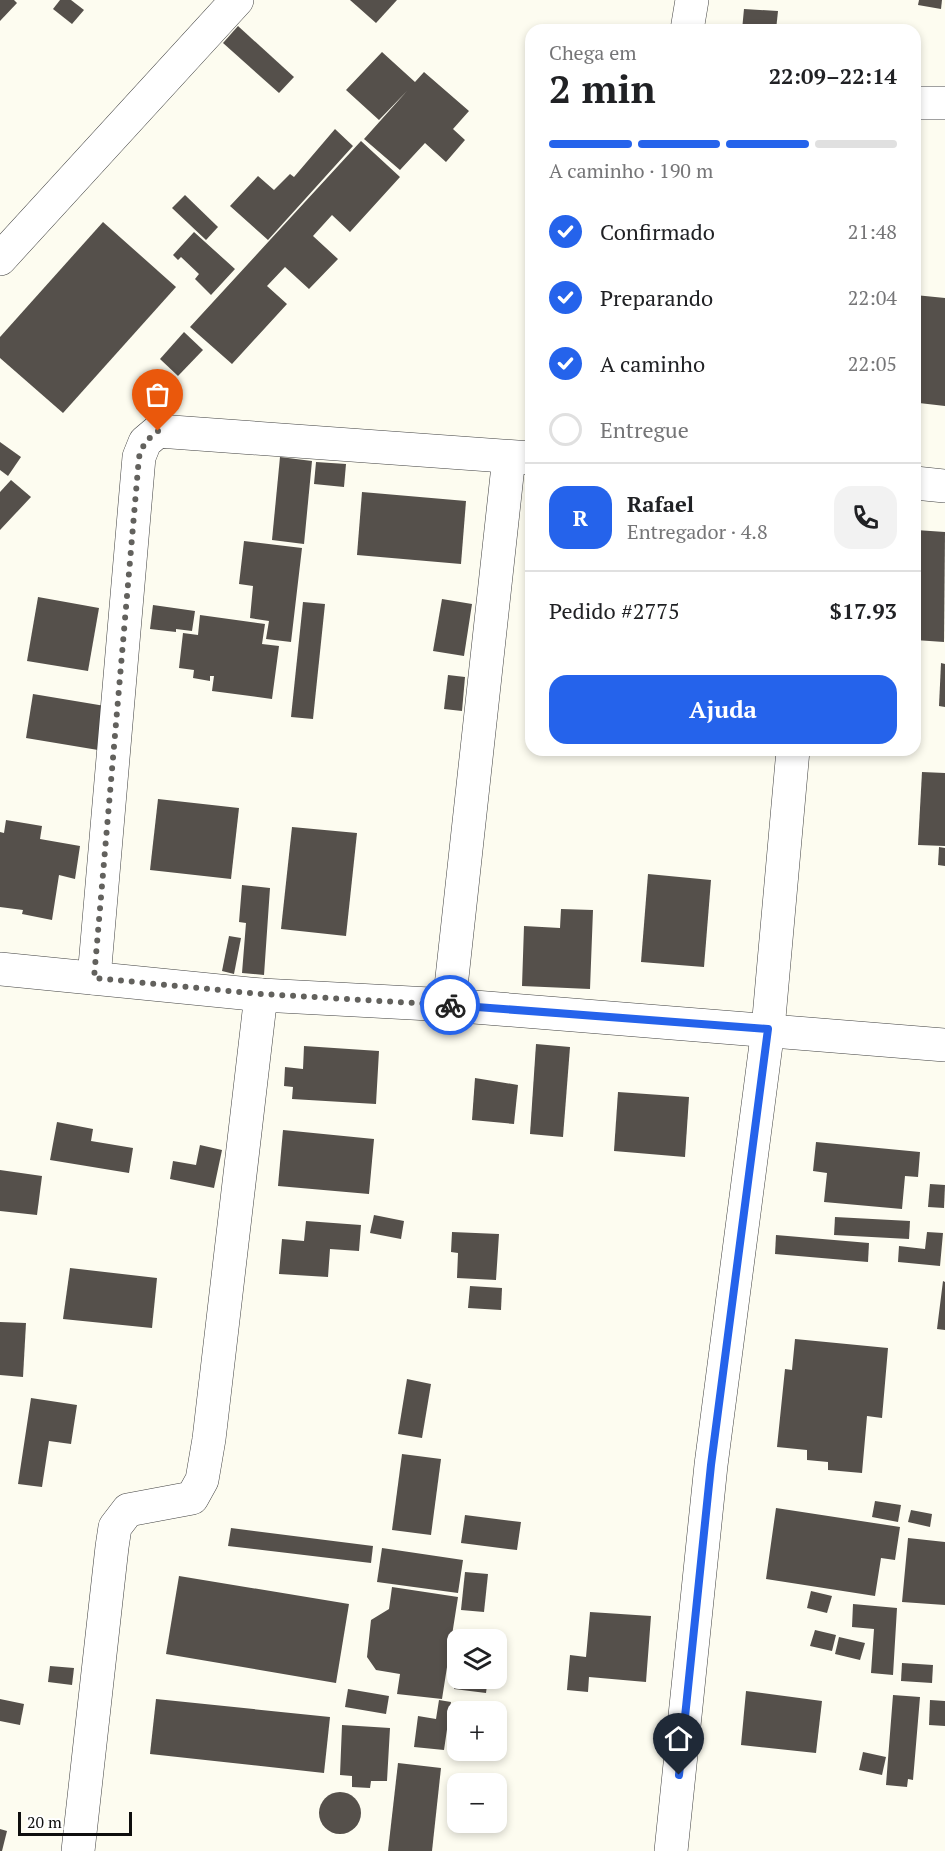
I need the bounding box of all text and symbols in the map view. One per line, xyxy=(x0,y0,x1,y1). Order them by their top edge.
text: Chega em xyxy=(549,39,636,66)
text: 22:09–22:14 xyxy=(769,61,897,90)
text: 2 min xyxy=(549,62,656,114)
text: A caminho · 190 m xyxy=(549,157,713,184)
icon: check xyxy=(549,215,582,248)
text: Confirmado xyxy=(600,217,715,246)
text: 21:48 xyxy=(848,218,897,245)
icon: check xyxy=(549,281,582,314)
text: Preparando xyxy=(600,283,713,312)
text: 22:04 xyxy=(848,284,897,311)
icon: check xyxy=(549,347,582,380)
text: A caminho xyxy=(600,349,705,378)
text: 22:05 xyxy=(848,350,897,377)
pin xyxy=(132,369,183,431)
icon: bag xyxy=(141,378,174,411)
text: Entregue xyxy=(600,415,689,444)
button: phone xyxy=(834,486,897,549)
text: Rafael xyxy=(627,489,694,518)
text: R xyxy=(573,503,588,532)
text: Entregador · 4.8 xyxy=(627,518,768,545)
text: Pedido #2775 xyxy=(549,596,680,625)
text: $17.93 xyxy=(830,596,897,625)
button: Ajuda xyxy=(549,675,897,744)
courier xyxy=(420,975,480,1035)
icon: bike xyxy=(434,989,467,1022)
map controls xyxy=(447,1629,507,1833)
button: layers xyxy=(447,1629,507,1689)
button: + xyxy=(447,1701,507,1761)
pin xyxy=(653,1713,704,1775)
icon: home xyxy=(662,1722,695,1755)
button: − xyxy=(447,1773,507,1833)
scale bar xyxy=(18,1809,132,1836)
text: 20 m xyxy=(27,1811,62,1833)

